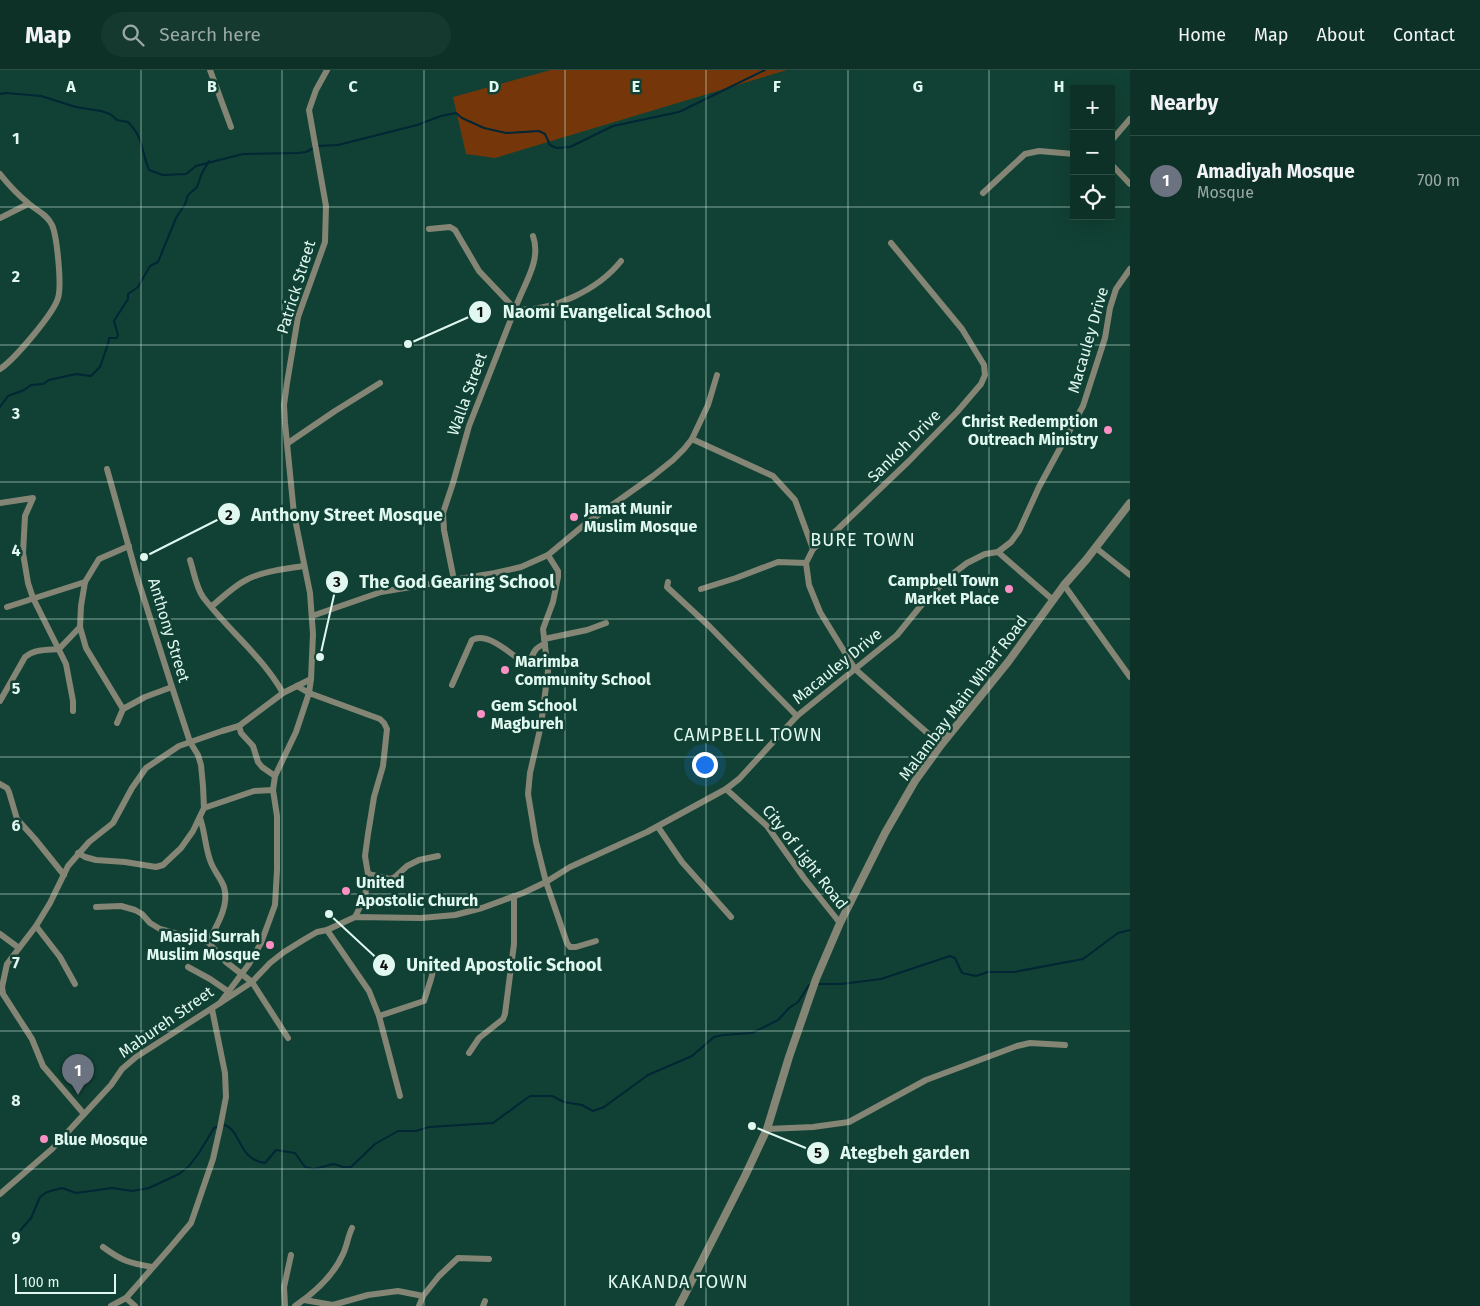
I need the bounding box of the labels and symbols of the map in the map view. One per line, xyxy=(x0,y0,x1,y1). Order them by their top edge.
text: A xyxy=(65,77,76,96)
text: B xyxy=(207,77,217,96)
text: C xyxy=(348,77,358,96)
text: D xyxy=(489,77,499,96)
text: E xyxy=(632,77,640,96)
text: F xyxy=(773,77,781,96)
text: G xyxy=(913,77,923,96)
text: H xyxy=(1054,77,1064,96)
text: 1 xyxy=(12,129,20,148)
street label: Patrick Street xyxy=(273,238,319,336)
text: 2 xyxy=(12,267,20,286)
street label: Macauley Drive xyxy=(1064,285,1112,395)
callout: Naomi Evangelical School xyxy=(467,296,721,329)
text: Naomi Evangelical School xyxy=(503,301,712,323)
text: 1 xyxy=(477,303,483,321)
street label: Walla Street xyxy=(443,350,491,438)
text: 3 xyxy=(11,404,20,423)
street label: Sankoh Drive xyxy=(864,406,944,486)
place label: Christ Redemption Outreach Ministry xyxy=(962,412,1099,449)
marker: Christ Redemption Outreach Ministry xyxy=(1102,424,1114,436)
callout: Anthony Street Mosque xyxy=(216,498,453,531)
place label: Jamat Munir Muslim Mosque xyxy=(583,499,697,536)
text: Anthony Street Mosque xyxy=(250,504,443,526)
text: 2 xyxy=(225,506,233,524)
marker: Jamat Munir Muslim Mosque xyxy=(568,511,580,523)
district label: BURE TOWN xyxy=(810,529,916,551)
text: 4 xyxy=(11,541,21,560)
callout: The God Gearing School xyxy=(325,565,565,598)
text: The God Gearing School xyxy=(359,571,555,593)
place label: Campbell Town Market Place xyxy=(888,571,999,608)
text: 3 xyxy=(332,573,341,591)
street label: Anthony Street xyxy=(144,576,194,685)
marker: Campbell Town Market Place xyxy=(1003,583,1015,595)
street label: Malambay Main Wharf Road xyxy=(895,612,1031,784)
street label: Macauley Drive xyxy=(788,624,886,708)
place label: Marimba Community School xyxy=(515,652,651,689)
marker: Marimba Community School xyxy=(499,664,511,676)
text: 5 xyxy=(12,679,21,698)
place label: Gem School Magbureh xyxy=(491,696,577,733)
marker: Gem School Magbureh xyxy=(475,708,487,720)
district label: CAMPBELL TOWN xyxy=(673,724,823,746)
your location xyxy=(692,752,718,778)
street label: City of Light Road xyxy=(758,801,852,913)
text: 6 xyxy=(11,816,21,835)
place label: United Apostolic Church xyxy=(355,873,478,910)
marker: United Apostolic Church xyxy=(340,885,352,897)
place label: Masjid Surrah Muslim Mosque xyxy=(147,927,260,964)
marker: Masjid Surrah Muslim Mosque xyxy=(264,939,276,951)
callout: United Apostolic School xyxy=(371,949,612,982)
text: 7 xyxy=(12,953,20,972)
text: United Apostolic School xyxy=(406,954,602,976)
text: 4 xyxy=(380,956,389,974)
street label: Mabureh Street xyxy=(115,982,217,1062)
pin: 1 xyxy=(62,1054,94,1095)
text: 8 xyxy=(11,1091,21,1110)
place label: Blue Mosque xyxy=(54,1130,148,1149)
marker: Blue Mosque xyxy=(38,1133,50,1145)
callout: Ategbeh garden xyxy=(806,1136,980,1169)
text: Ategbeh garden xyxy=(839,1142,970,1164)
text: 5 xyxy=(814,1144,822,1162)
text: 9 xyxy=(12,1228,21,1247)
scale bar xyxy=(15,1271,116,1294)
district label: KAKANDA TOWN xyxy=(608,1271,748,1293)

